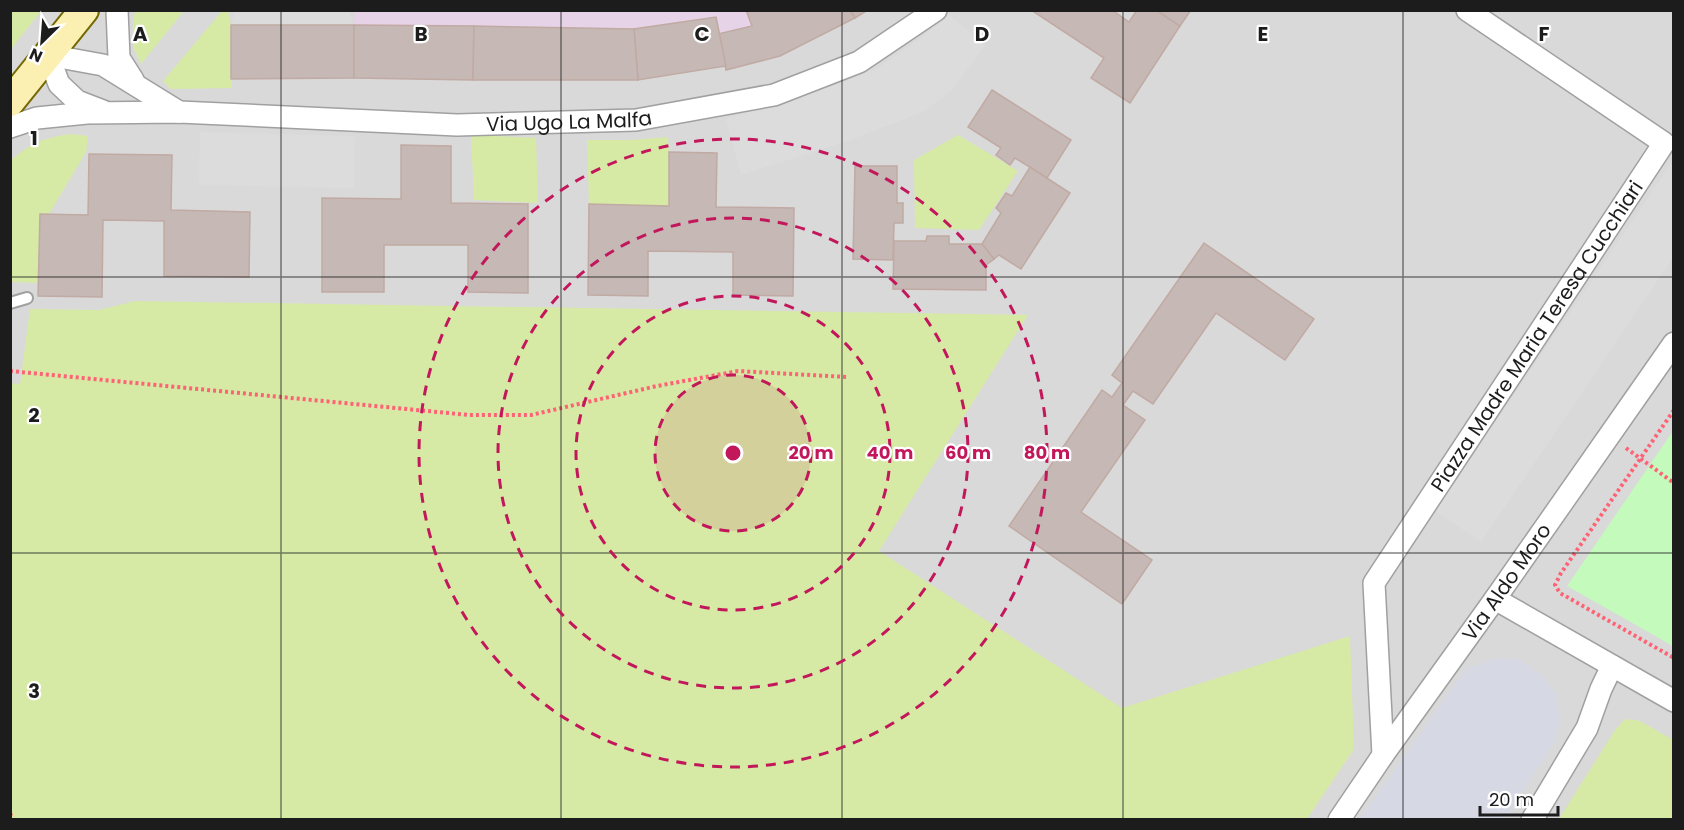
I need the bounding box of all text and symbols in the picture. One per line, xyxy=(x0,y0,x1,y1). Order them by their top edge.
north arrow xyxy=(12,12,72,72)
text: A xyxy=(133,20,148,48)
text: B xyxy=(414,20,428,48)
text: C xyxy=(694,20,710,48)
text: D xyxy=(975,20,989,48)
text: E xyxy=(1258,20,1268,48)
text: F xyxy=(1539,20,1550,48)
text: N xyxy=(26,42,46,68)
street label: Via Ugo La Malfa xyxy=(486,103,654,138)
text: 1 xyxy=(30,124,38,152)
street label: Piazza Madre Maria Teresa Cucchiari xyxy=(1424,175,1650,497)
text: 2 xyxy=(28,401,40,429)
text: 20 m xyxy=(789,440,833,465)
text: 40 m xyxy=(867,440,913,465)
text: 60 m xyxy=(945,440,991,465)
text: 80 m xyxy=(1024,440,1070,465)
centre of rings xyxy=(723,443,743,463)
street label: Via Aldo Moro xyxy=(1455,518,1558,646)
text: 3 xyxy=(28,677,40,705)
scale bar xyxy=(1480,779,1558,817)
text: 20 m xyxy=(1489,787,1534,812)

